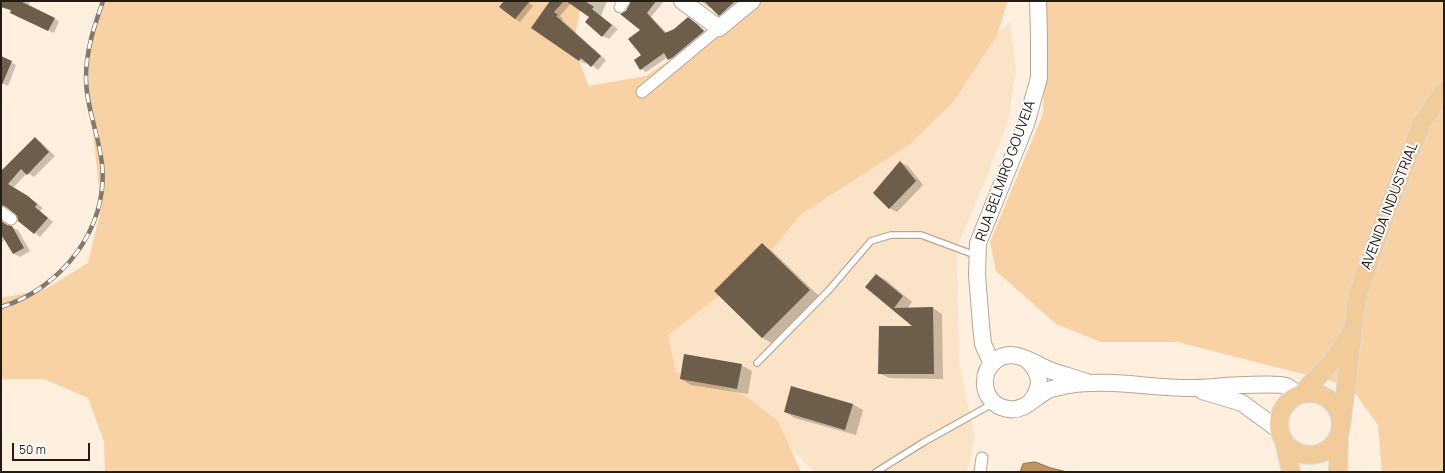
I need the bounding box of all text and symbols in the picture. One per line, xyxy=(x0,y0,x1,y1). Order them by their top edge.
street label: RUA BELMIRO GOUVEIA xyxy=(973,98,1039,244)
street label: AVENIDA INDUSTRIAL xyxy=(1358,140,1422,272)
scale bar xyxy=(14,435,92,461)
text: 50 m xyxy=(19,441,46,458)

